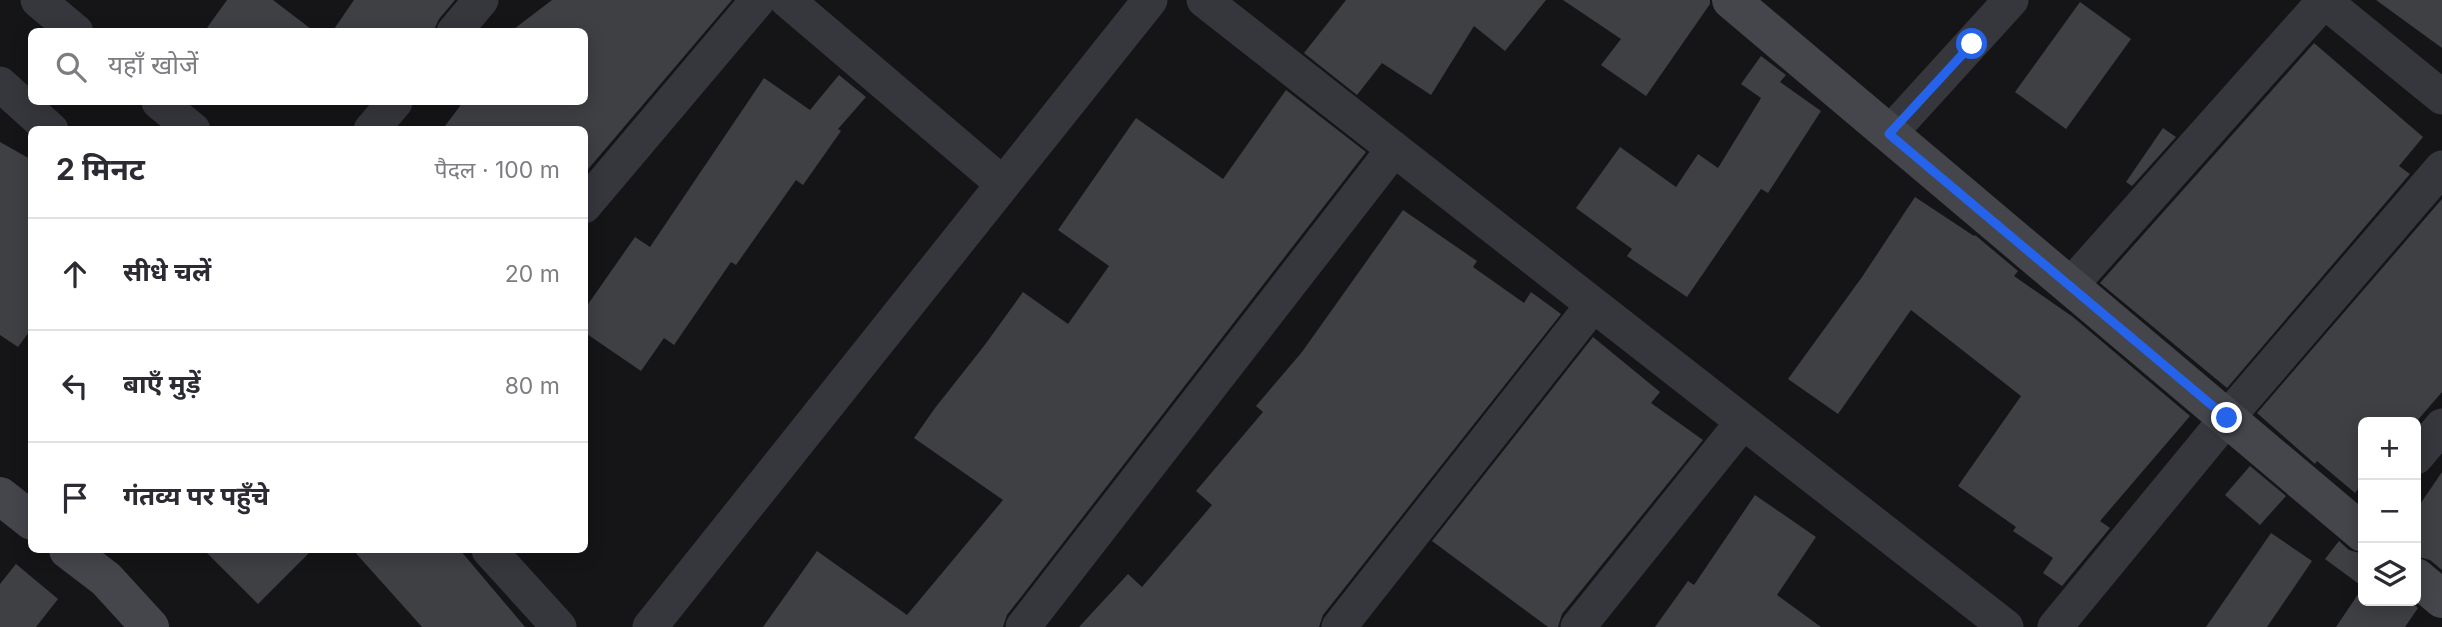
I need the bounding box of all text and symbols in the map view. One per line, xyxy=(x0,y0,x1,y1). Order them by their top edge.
search box xyxy=(28,28,588,105)
route start xyxy=(1956,28,1987,59)
icon: search xyxy=(52,48,90,86)
text: यहाँ खोजें xyxy=(108,49,198,80)
text: 2 मिनट xyxy=(56,151,145,187)
text: पैदल · 100 m xyxy=(435,156,560,184)
icon: ahead xyxy=(56,255,94,293)
text: सीधे चलें xyxy=(123,256,211,287)
text: 20 m xyxy=(505,260,560,288)
icon: left xyxy=(56,367,94,405)
text: बाएँ मुड़ें xyxy=(123,368,200,399)
text: 80 m xyxy=(505,372,560,400)
route end xyxy=(2211,402,2242,433)
map controls xyxy=(2358,417,2421,606)
button: + xyxy=(2358,417,2421,480)
icon: arrive xyxy=(56,479,94,517)
text: गंतव्य पर पहुँचे xyxy=(123,480,269,511)
button: − xyxy=(2358,480,2421,543)
button: layers xyxy=(2358,543,2421,606)

